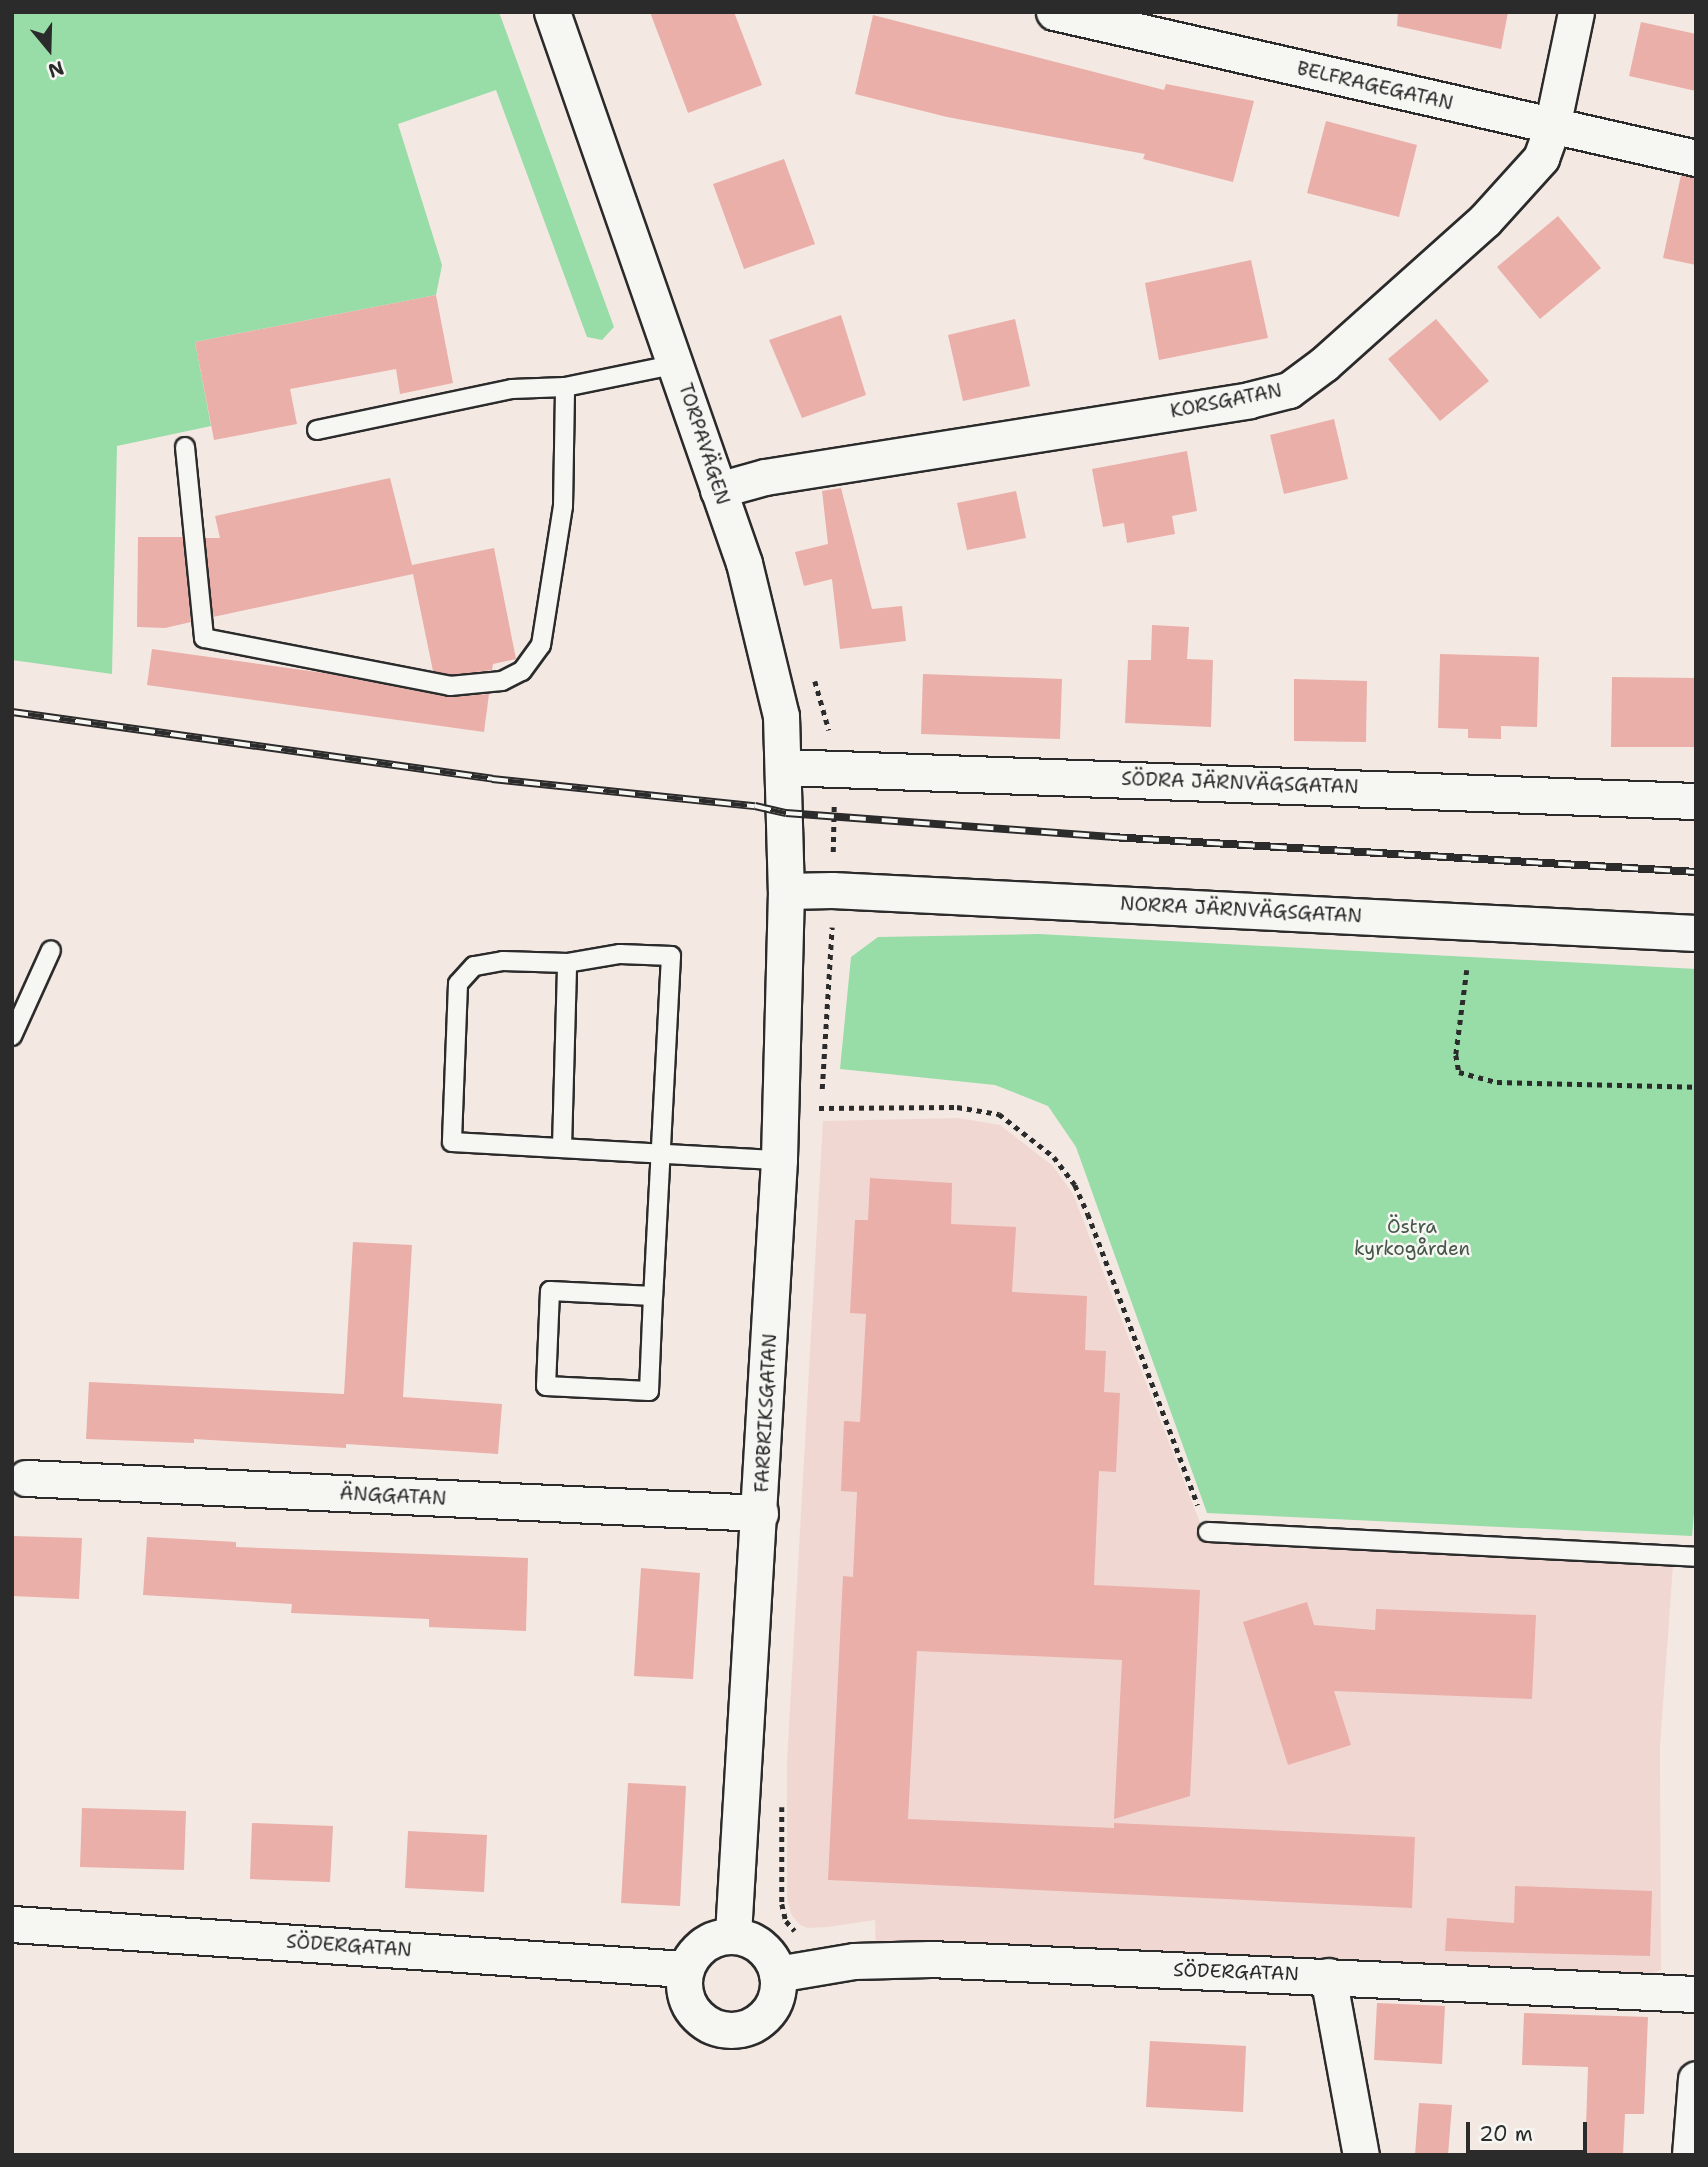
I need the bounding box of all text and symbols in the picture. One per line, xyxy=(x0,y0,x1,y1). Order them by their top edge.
north arrow xyxy=(14,14,84,84)
text: N xyxy=(45,55,67,84)
street label: BELFRAGEGATAN xyxy=(1295,57,1455,115)
street label: KORSGATAN xyxy=(1168,379,1284,423)
street label: TORPAVÄGEN xyxy=(674,380,734,508)
street label: SÖDRA JÄRNVÄGSGATAN xyxy=(1121,767,1359,799)
street label: NORRA JÄRNVÄGSGATAN xyxy=(1119,892,1363,928)
park label: Östra kyrkogården xyxy=(1354,1216,1470,1260)
street label: FARBRIKSGATAN xyxy=(750,1333,782,1493)
street label: ÄNGGATAN xyxy=(339,1482,447,1510)
street label: SÖDERGATAN xyxy=(285,1930,413,1962)
street label: SÖDERGATAN xyxy=(1173,1958,1299,1986)
scale bar xyxy=(1470,2108,1591,2152)
text: 20 m xyxy=(1479,2120,1533,2148)

